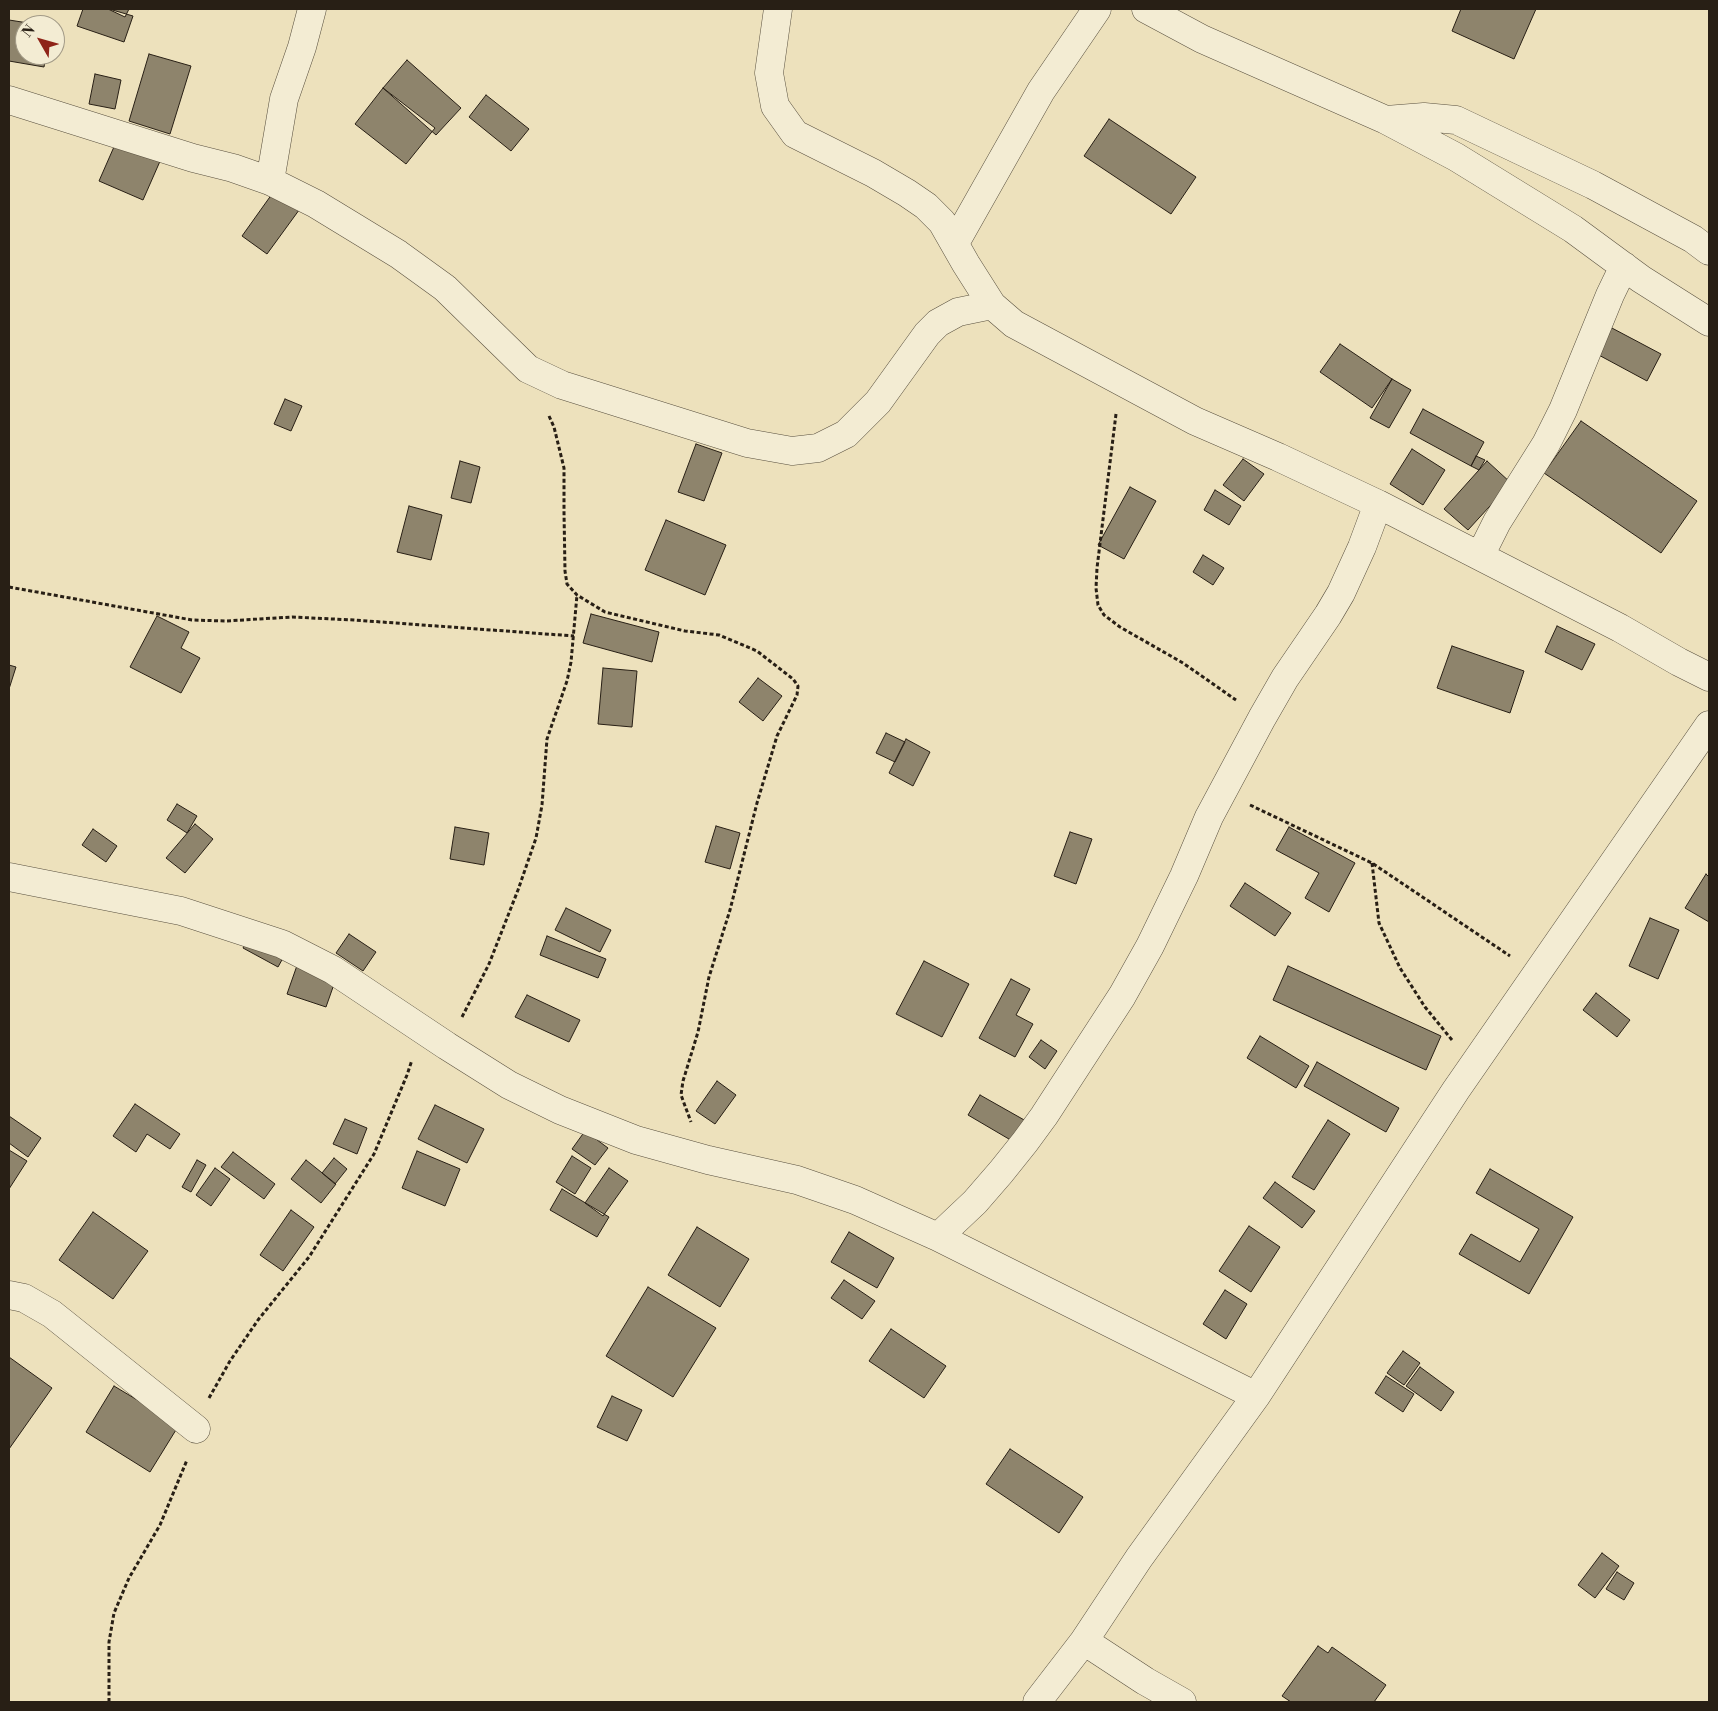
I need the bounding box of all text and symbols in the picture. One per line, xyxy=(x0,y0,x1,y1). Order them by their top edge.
north arrow xyxy=(15,15,65,65)
text: N xyxy=(18,21,39,41)

